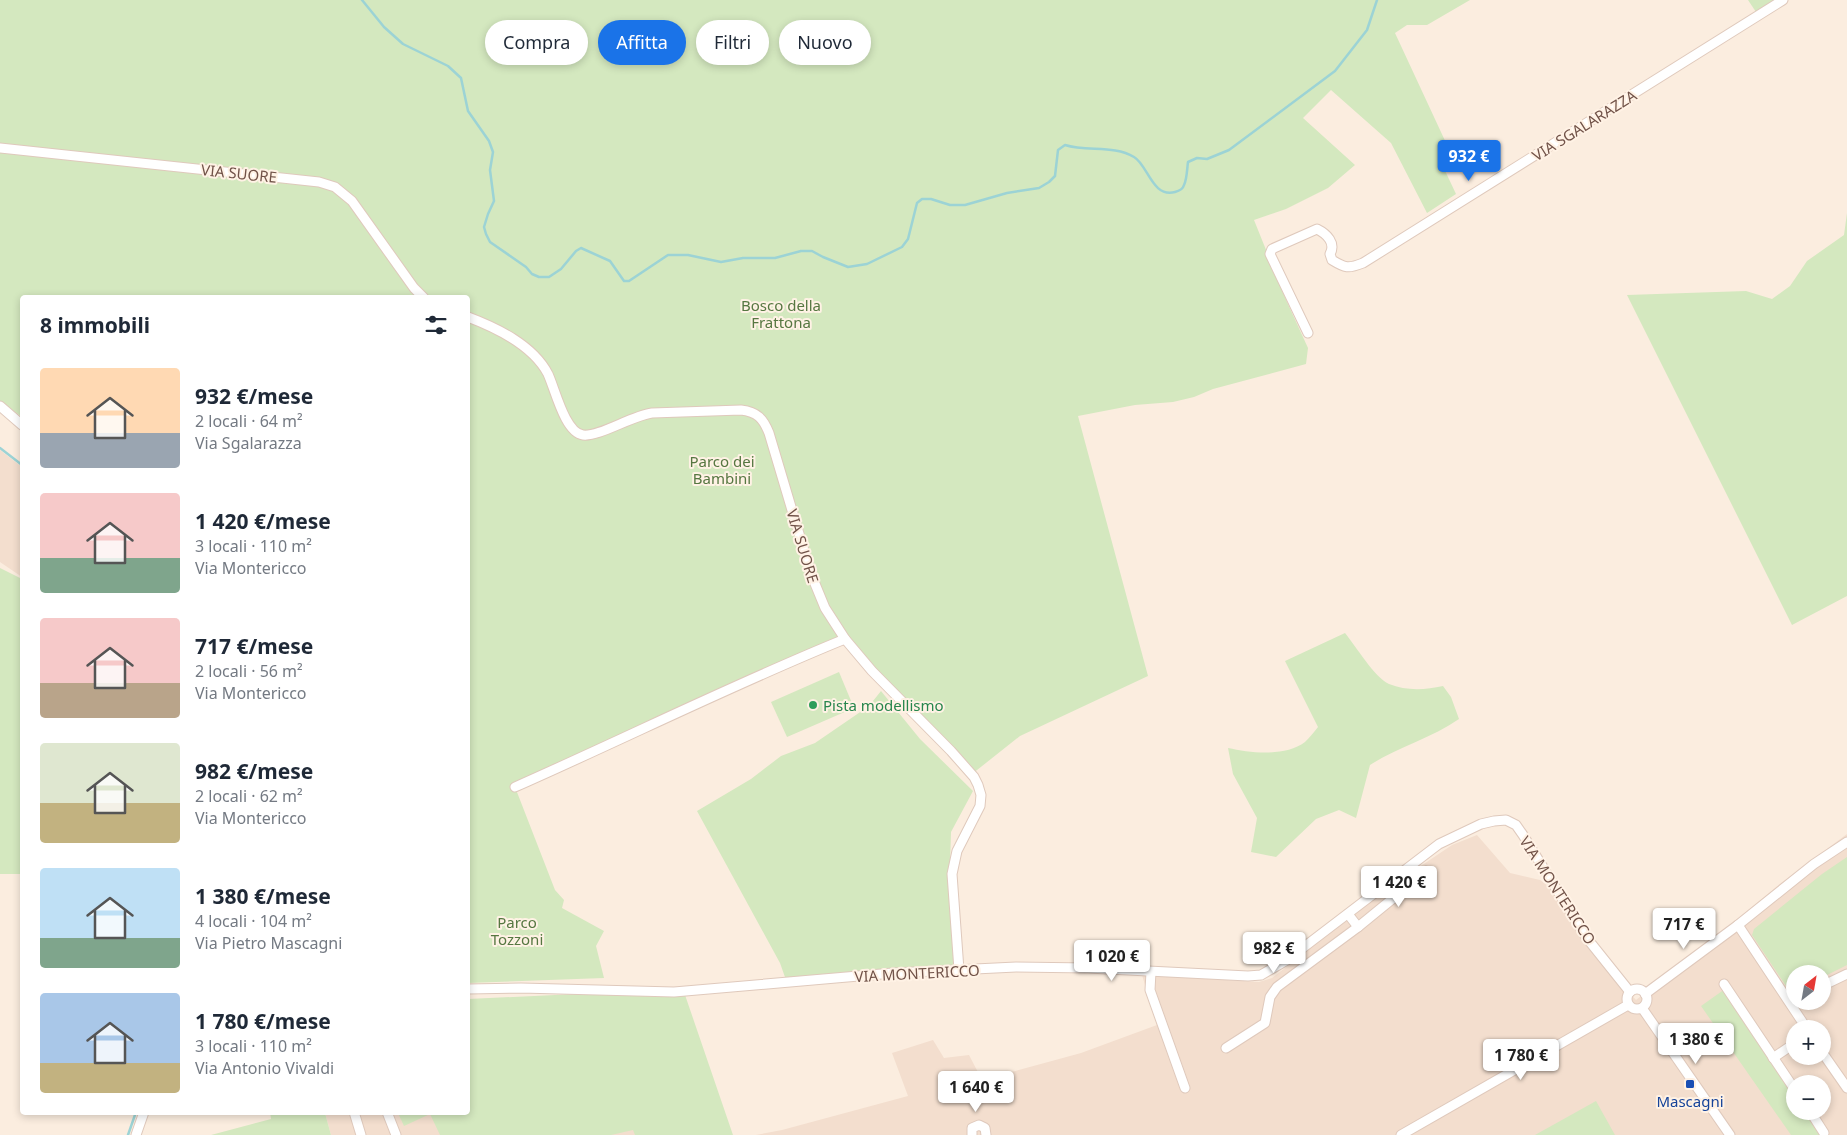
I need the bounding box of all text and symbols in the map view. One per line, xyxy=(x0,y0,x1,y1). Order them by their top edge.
chip: Compra xyxy=(485,20,588,65)
chip: Affitta xyxy=(598,20,686,65)
chip: Filtri xyxy=(696,20,769,65)
chip: Nuovo xyxy=(779,20,871,65)
street label: VIA SGALARAZZA xyxy=(1528,85,1640,165)
pin: 932 € xyxy=(1434,140,1504,182)
text: 932 € xyxy=(1449,145,1489,167)
street label: VIA SUORE xyxy=(200,159,278,187)
park label: Bosco della Frattona xyxy=(741,295,821,332)
text: 8 immobili xyxy=(40,311,150,339)
icon: filters xyxy=(422,311,450,339)
text: 932 €/mese xyxy=(195,382,313,410)
icon: home xyxy=(80,388,140,448)
text: 2 locali · 64 m² xyxy=(195,410,303,432)
text: Via Sgalarazza xyxy=(195,432,302,454)
park label: Parco dei Bambini xyxy=(689,451,755,488)
text: 1 420 €/mese xyxy=(195,507,331,535)
street label: VIA SUORE xyxy=(782,507,824,585)
icon: home xyxy=(80,513,140,573)
text: 3 locali · 110 m² xyxy=(195,535,312,557)
text: Via Montericco xyxy=(195,557,307,579)
text: 717 €/mese xyxy=(195,632,313,660)
icon: home xyxy=(80,638,140,698)
text: 2 locali · 56 m² xyxy=(195,660,303,682)
text: Via Montericco xyxy=(195,682,307,704)
place label: Pista modellismo xyxy=(823,695,944,715)
marker: Pista modellismo xyxy=(807,699,819,711)
text: 982 €/mese xyxy=(195,757,313,785)
icon: home xyxy=(80,763,140,823)
text: 2 locali · 62 m² xyxy=(195,785,303,807)
text: Via Montericco xyxy=(195,807,307,829)
street label: VIA MONTERICCO xyxy=(1515,832,1601,948)
pin: 1 420 € xyxy=(1353,866,1445,908)
text: 1 420 € xyxy=(1372,871,1426,893)
text: 1 380 €/mese xyxy=(195,882,331,910)
icon: home xyxy=(80,888,140,948)
pin: 717 € xyxy=(1649,908,1719,950)
text: 4 locali · 104 m² xyxy=(195,910,312,932)
park label: Parco Tozzoni xyxy=(491,912,543,949)
text: 717 € xyxy=(1664,913,1704,935)
text: Via Pietro Mascagni xyxy=(195,932,342,954)
pin: 982 € xyxy=(1239,932,1309,974)
text: 982 € xyxy=(1254,937,1294,959)
pin: 1 020 € xyxy=(1066,940,1158,982)
text: 1 020 € xyxy=(1085,945,1139,967)
street label: VIA MONTERICCO xyxy=(854,960,980,986)
north arrow xyxy=(1786,965,1831,1010)
map controls xyxy=(1786,965,1831,1120)
text: 1 780 €/mese xyxy=(195,1007,331,1035)
icon: home xyxy=(80,1013,140,1073)
button: + xyxy=(1786,1020,1831,1065)
pin: 1 380 € xyxy=(1650,1022,1742,1065)
text: 1 380 € xyxy=(1669,1028,1723,1050)
text: 3 locali · 110 m² xyxy=(195,1035,312,1057)
pin: 1 780 € xyxy=(1475,1038,1567,1081)
text: 1 780 € xyxy=(1494,1044,1548,1066)
text: Via Antonio Vivaldi xyxy=(195,1057,334,1079)
pin: 1 640 € xyxy=(930,1070,1022,1113)
button: − xyxy=(1786,1075,1831,1120)
text: 1 640 € xyxy=(949,1076,1003,1098)
marker: Mascagni xyxy=(1684,1078,1696,1090)
place label: Mascagni xyxy=(1656,1091,1724,1111)

